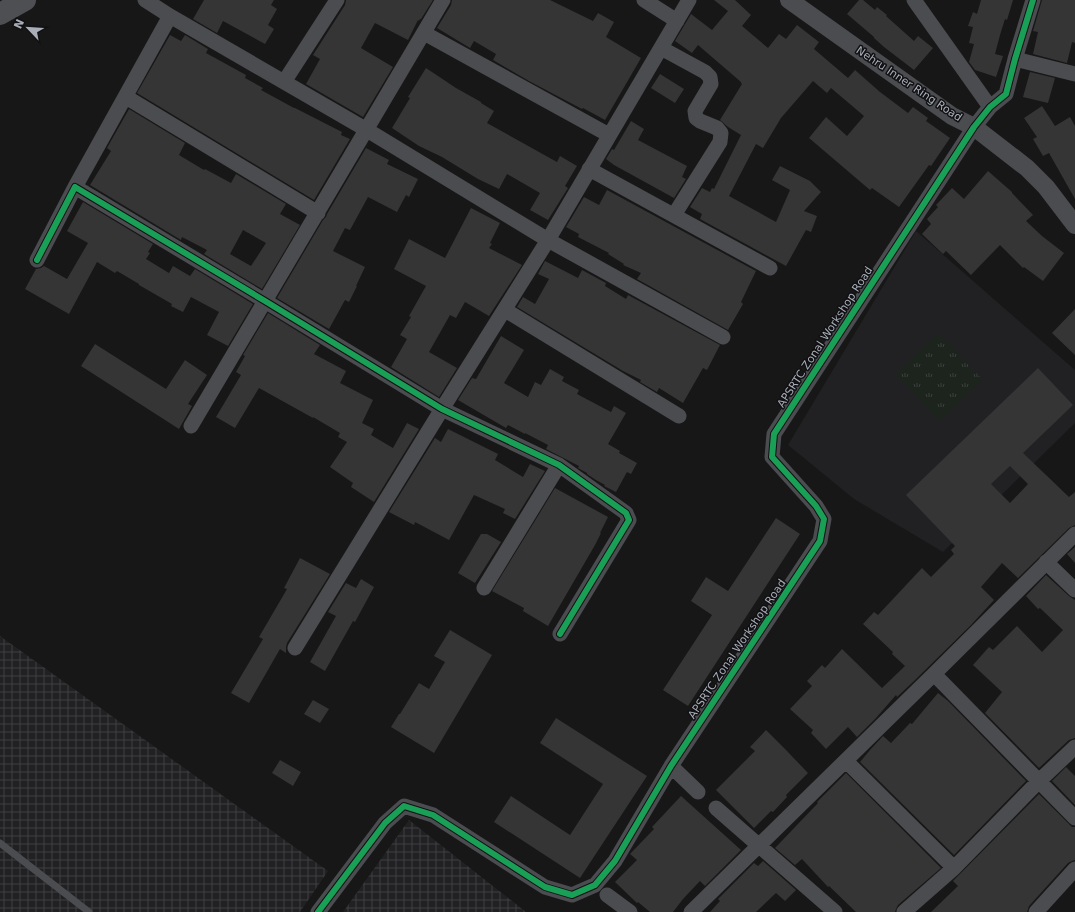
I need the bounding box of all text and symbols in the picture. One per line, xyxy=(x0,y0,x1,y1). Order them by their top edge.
north arrow xyxy=(8,8,48,48)
text: N xyxy=(12,17,27,31)
street label: Nehru Inner Ring Road xyxy=(854,44,964,124)
street label: APSRTC Zonal Workshop Road xyxy=(775,264,875,410)
street label: APSRTC Zonal Workshop Road xyxy=(685,577,789,721)

